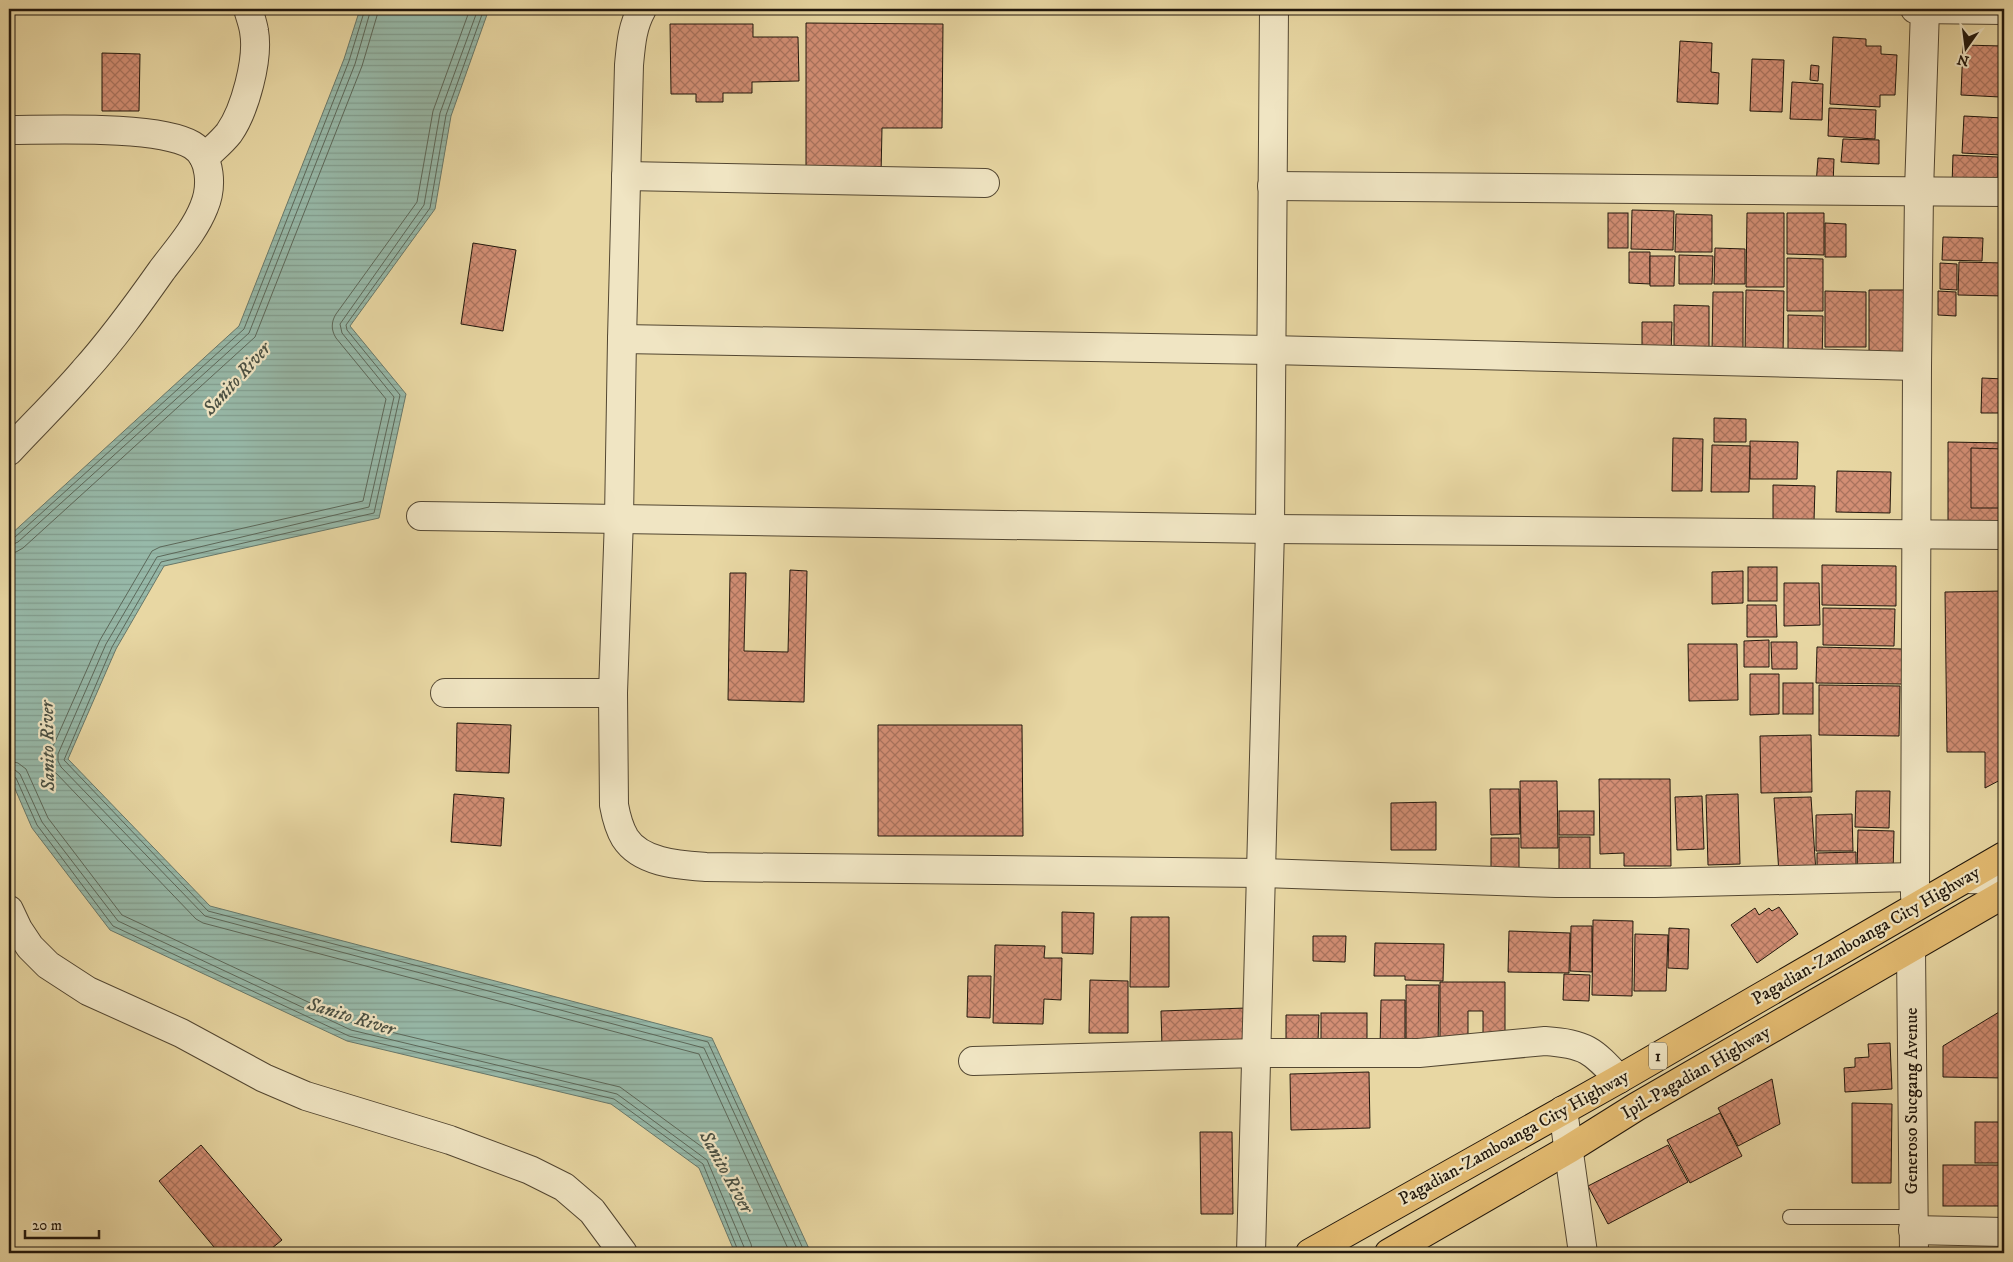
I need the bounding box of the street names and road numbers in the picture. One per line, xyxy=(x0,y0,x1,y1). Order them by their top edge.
street label: Pagadian-Zamboanga City Highway xyxy=(1748,861,1984,1010)
street label: Generoso Sucgang Avenue xyxy=(1901,1007,1923,1195)
street label: Ipil-Pagadian Highway xyxy=(1618,1021,1775,1125)
road number: 1 xyxy=(1649,1042,1667,1070)
street label: Pagadian-Zamboanga City Highway xyxy=(1395,1065,1633,1211)

